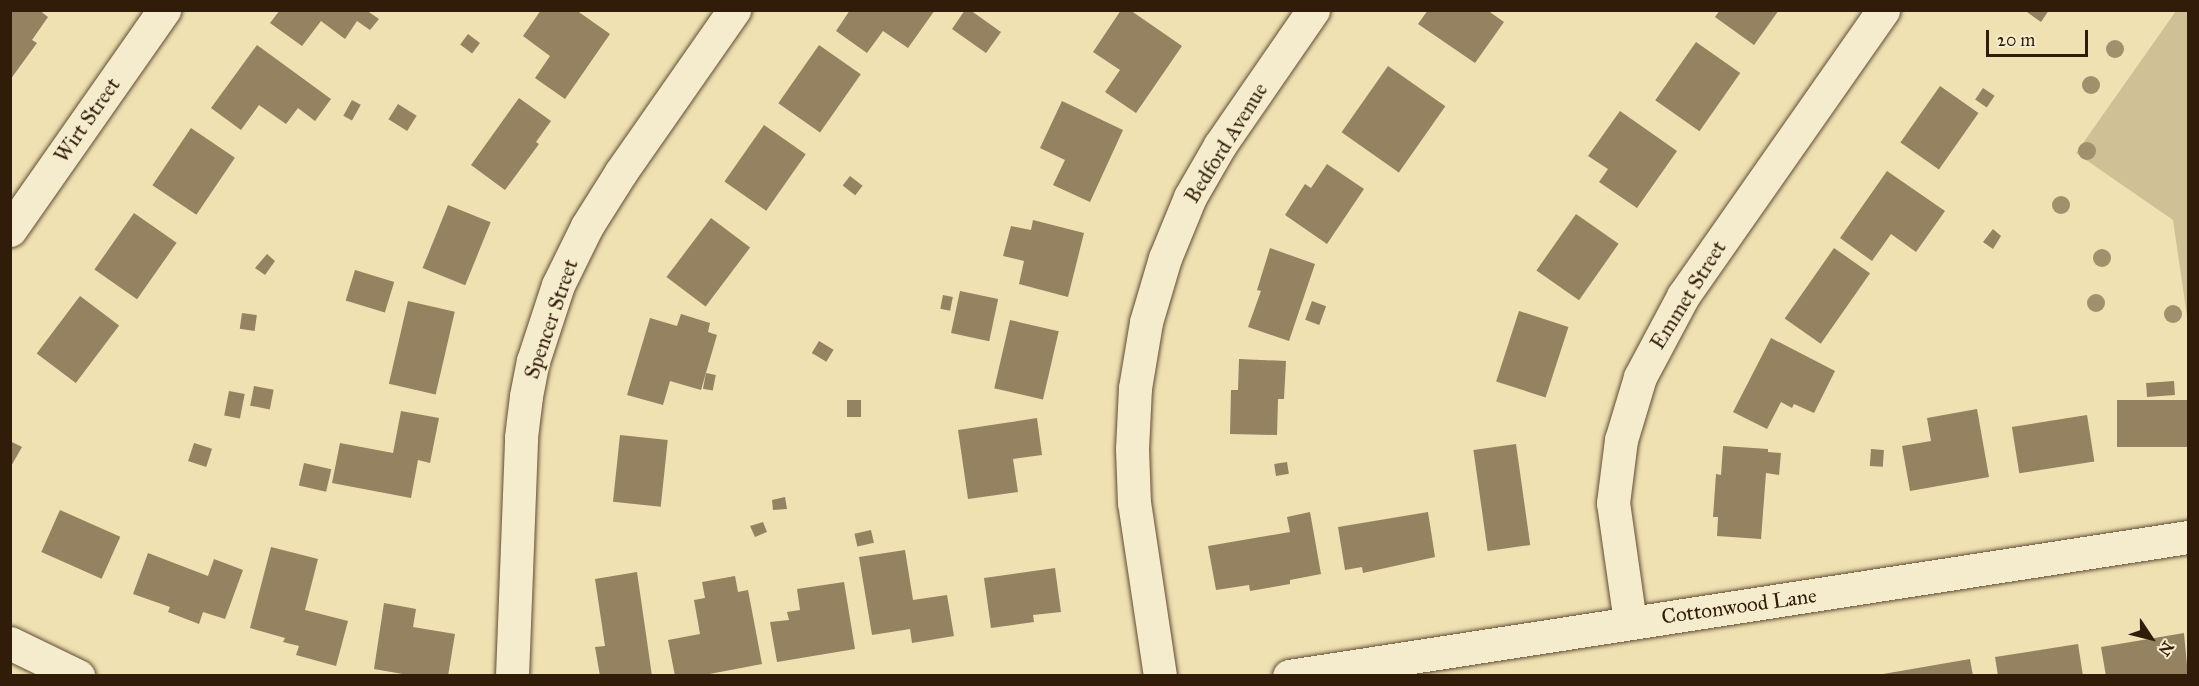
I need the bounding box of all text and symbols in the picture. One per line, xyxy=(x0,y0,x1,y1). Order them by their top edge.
scale bar xyxy=(1989,18,2091,56)
text: 20 m xyxy=(1997,29,2035,51)
street label: Wirt Street xyxy=(49,73,125,167)
street label: Bedford Avenue xyxy=(1179,78,1273,208)
street label: Emmet Street xyxy=(1645,236,1731,354)
street label: Spencer Street xyxy=(519,256,583,382)
street label: Cottonwood Lane xyxy=(1660,583,1818,629)
north arrow xyxy=(2121,608,2181,668)
text: N xyxy=(2154,638,2178,660)

